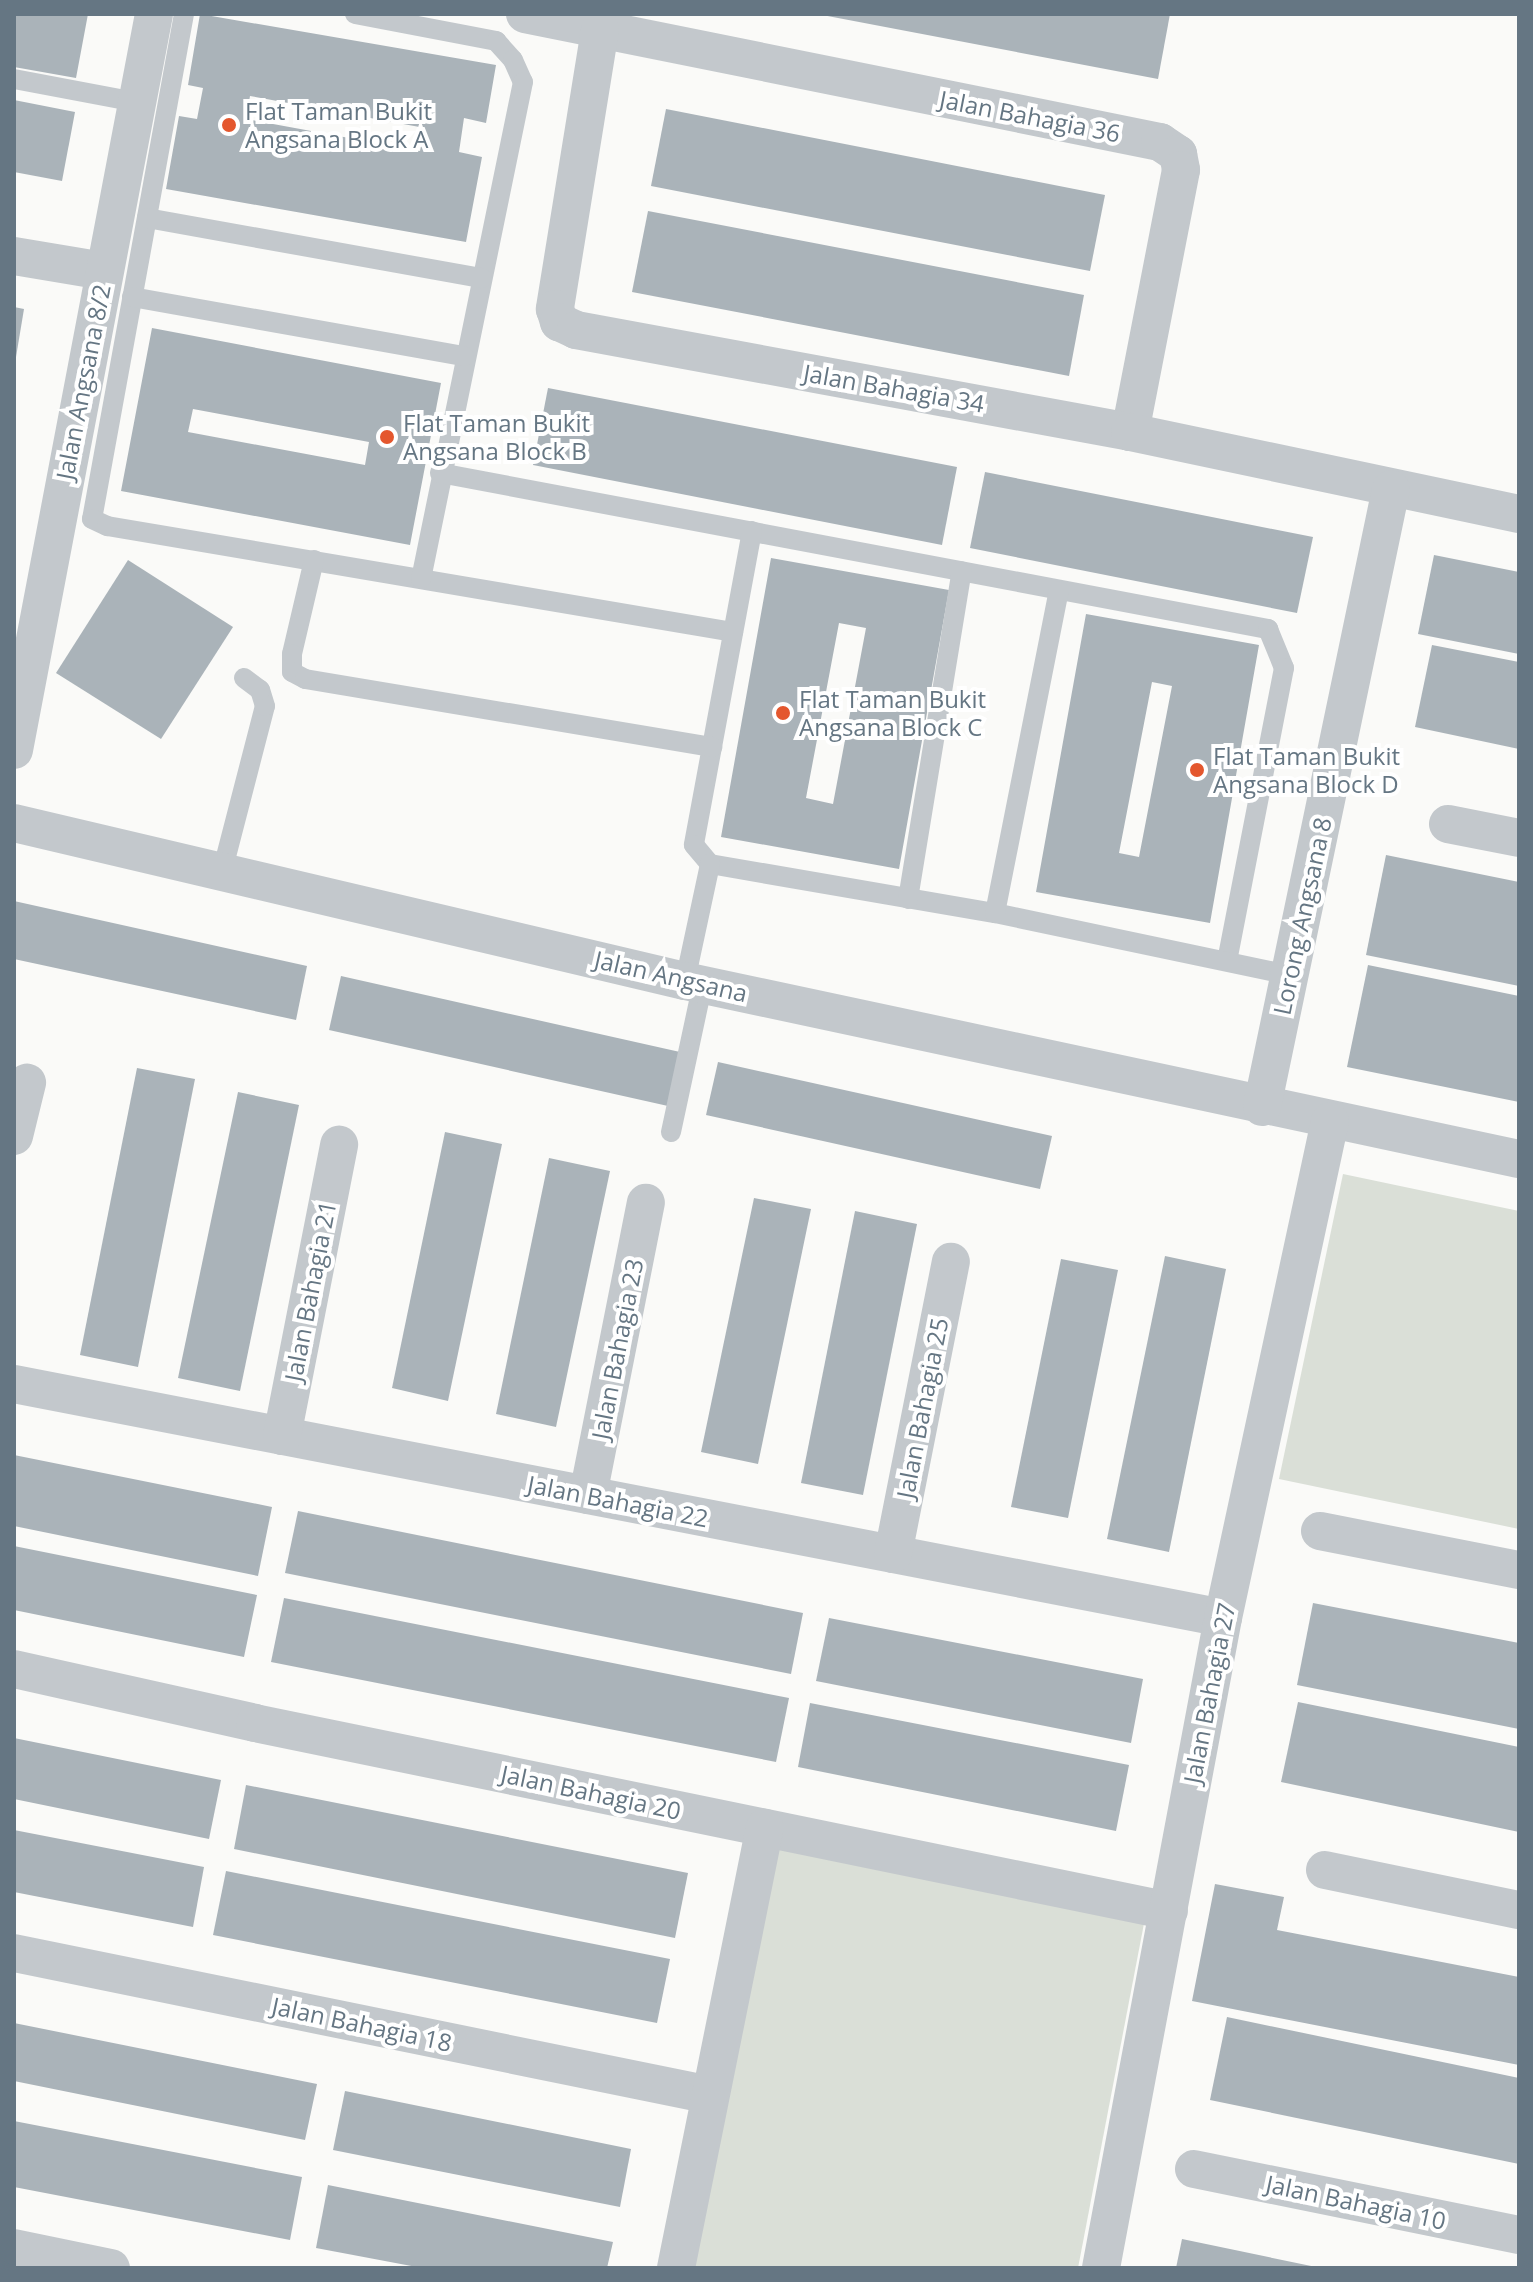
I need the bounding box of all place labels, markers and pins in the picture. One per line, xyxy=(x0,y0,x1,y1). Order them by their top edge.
place label: Flat Taman Bukit Angsana Block A xyxy=(245,97,432,153)
marker: Flat Taman Bukit Angsana Block A xyxy=(220,116,238,134)
place label: Flat Taman Bukit Angsana Block B xyxy=(403,409,590,465)
marker: Flat Taman Bukit Angsana Block B xyxy=(378,428,396,446)
place label: Flat Taman Bukit Angsana Block C xyxy=(799,685,986,741)
marker: Flat Taman Bukit Angsana Block C xyxy=(774,704,792,722)
place label: Flat Taman Bukit Angsana Block D xyxy=(1213,742,1400,798)
marker: Flat Taman Bukit Angsana Block D xyxy=(1188,761,1206,779)

